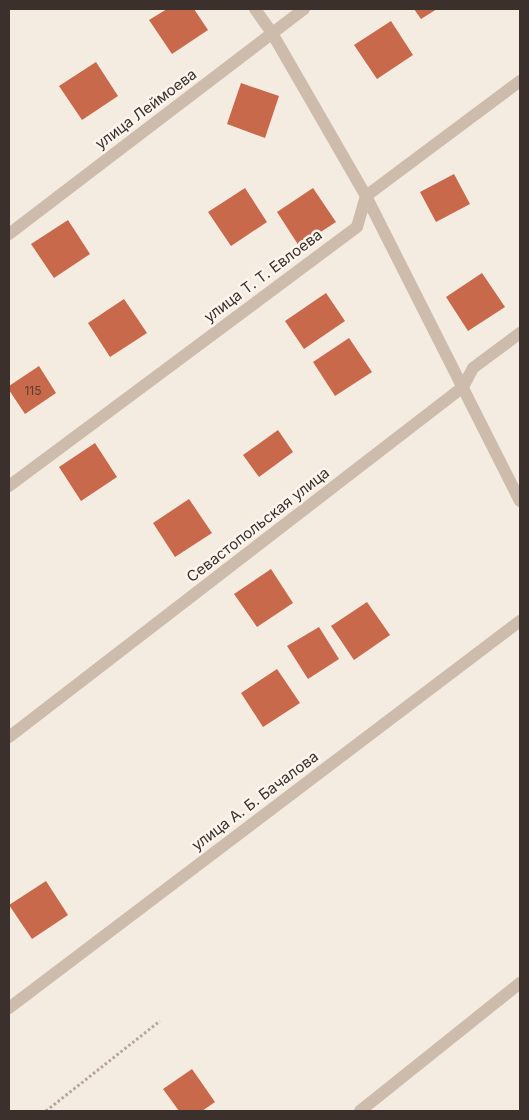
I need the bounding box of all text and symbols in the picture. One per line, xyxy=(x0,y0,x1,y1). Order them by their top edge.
street label: улица Леймоева xyxy=(91,64,200,153)
street label: улица Т. Т. Евлоева xyxy=(200,225,326,326)
house number: 115 xyxy=(24,383,42,398)
street label: Севастопольская улица xyxy=(182,463,333,586)
street label: улица А. Б. Бачалова xyxy=(188,747,322,854)

